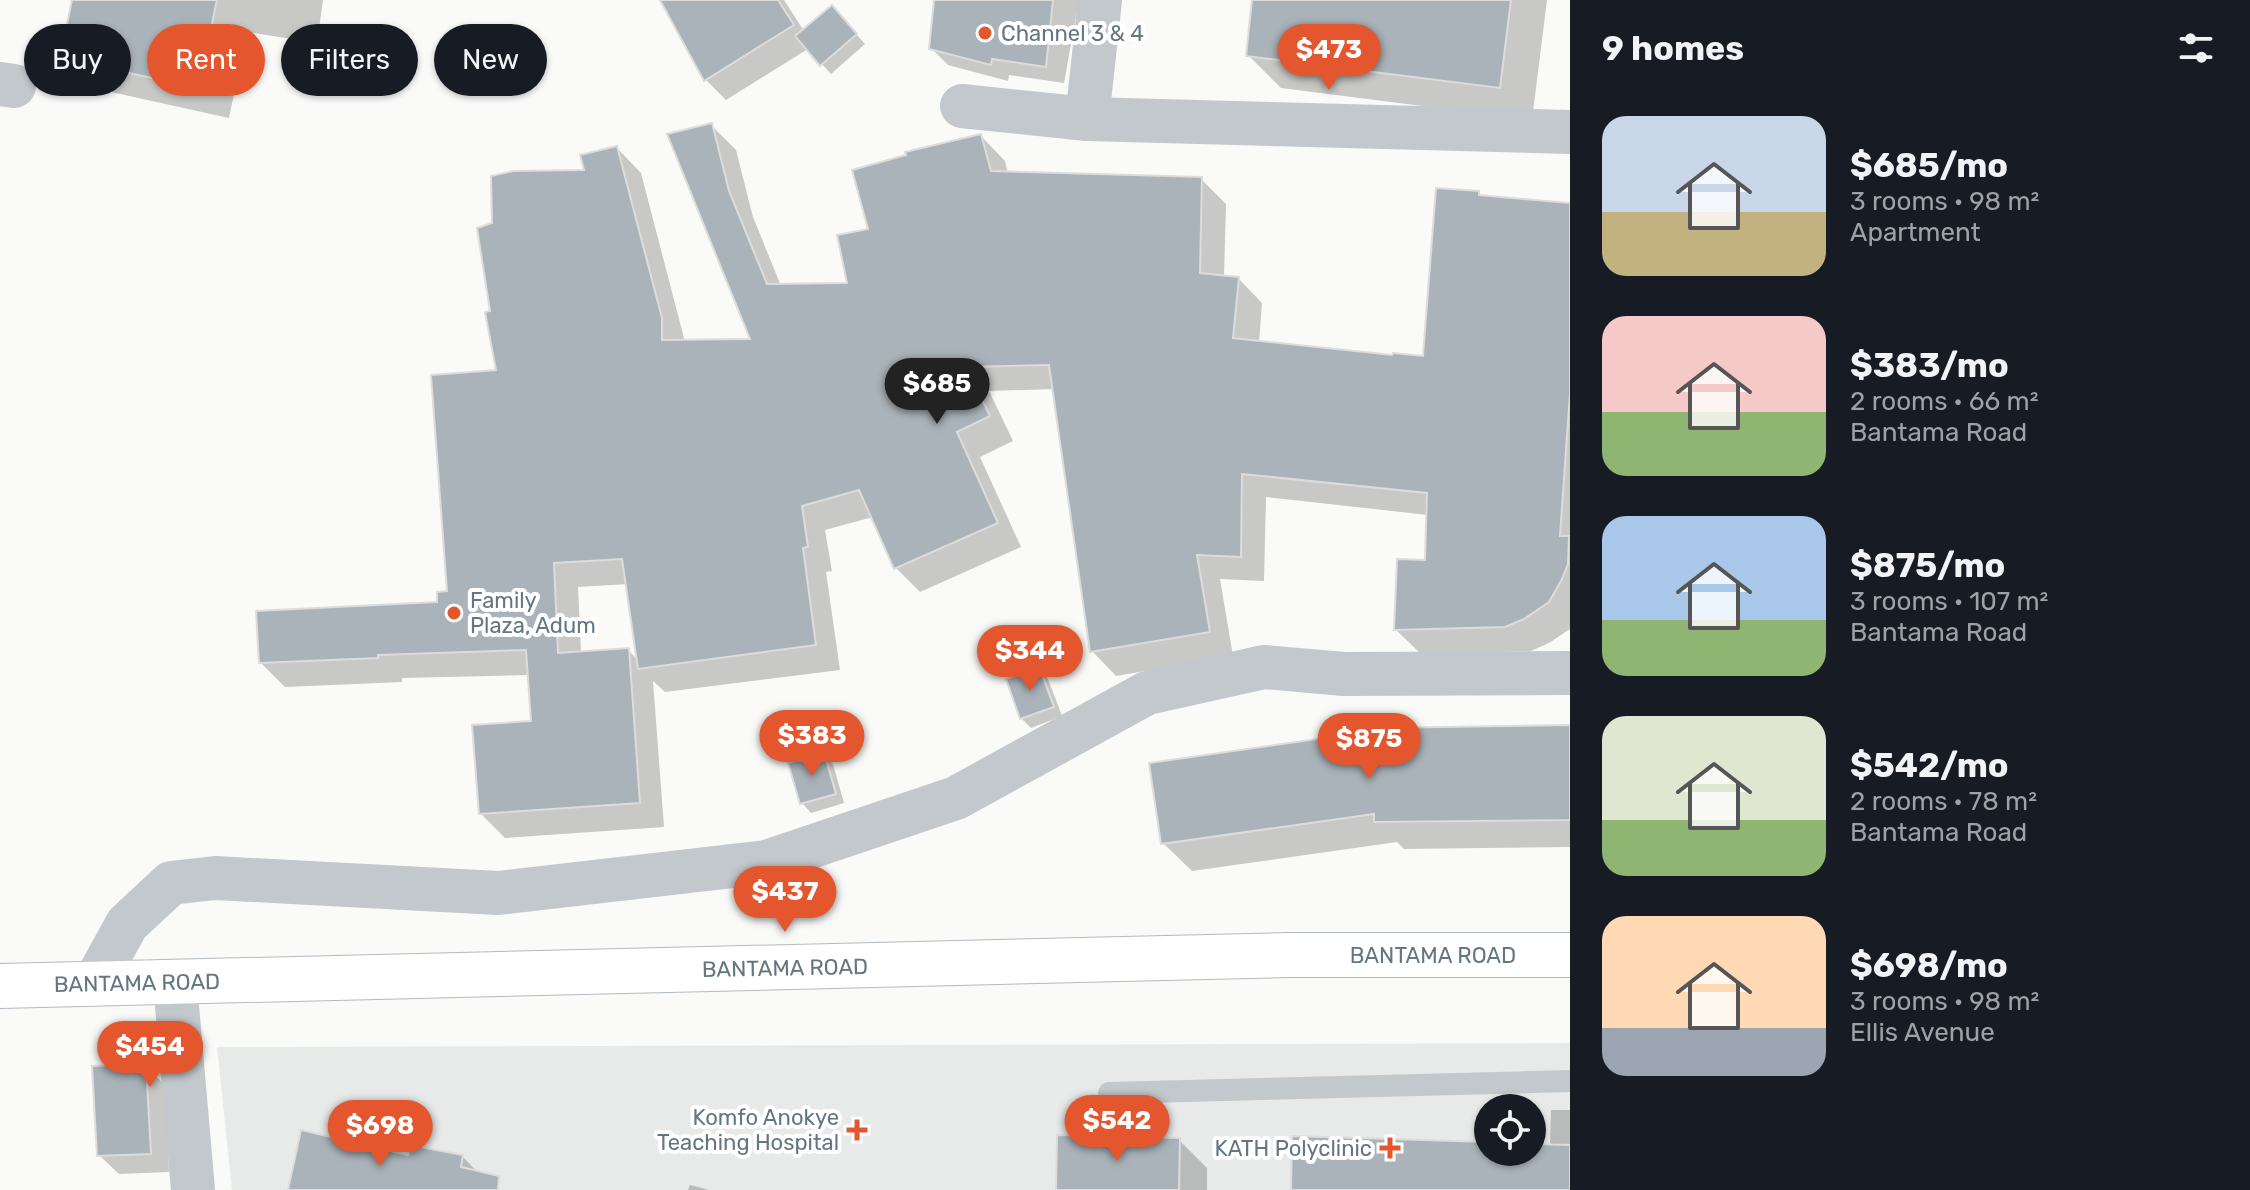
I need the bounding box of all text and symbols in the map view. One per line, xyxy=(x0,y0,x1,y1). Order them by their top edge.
place label: Channel 3 & 4 xyxy=(1001,20,1144,47)
chip: Buy xyxy=(24,24,131,96)
chip: Rent xyxy=(147,24,265,96)
chip: Filters xyxy=(281,24,418,96)
chip: New xyxy=(434,24,547,96)
marker: Channel 3 & 4 xyxy=(976,24,994,42)
pin: $473 xyxy=(1282,24,1376,92)
icon: filters xyxy=(2174,26,2218,70)
text: 9 homes xyxy=(1602,28,1744,69)
text: $473 xyxy=(1296,34,1362,65)
text: $685/mo xyxy=(1850,145,2008,186)
icon: home xyxy=(1666,148,1762,244)
text: 3 rooms · 98 m² xyxy=(1850,186,2039,217)
text: Apartment xyxy=(1850,217,1981,248)
text: $383/mo xyxy=(1850,345,2009,386)
icon: home xyxy=(1666,348,1762,444)
pin: $685 xyxy=(890,358,984,426)
text: $685 xyxy=(903,368,971,399)
text: 2 rooms · 66 m² xyxy=(1850,386,2039,417)
text: Bantama Road xyxy=(1850,417,2027,448)
text: $875/mo xyxy=(1850,545,2005,586)
icon: home xyxy=(1666,548,1762,644)
text: 3 rooms · 107 m² xyxy=(1850,586,2049,617)
place label: Family Plaza, Adum xyxy=(470,587,596,639)
marker: Family Plaza, Adum xyxy=(445,604,463,622)
text: Bantama Road xyxy=(1850,617,2027,648)
pin: $344 xyxy=(983,625,1077,693)
text: $344 xyxy=(995,635,1065,666)
pin: $383 xyxy=(765,710,859,778)
pin: $875 xyxy=(1322,713,1416,781)
text: $383 xyxy=(777,720,847,751)
text: $875 xyxy=(1336,723,1402,754)
text: $542/mo xyxy=(1850,745,2009,786)
icon: home xyxy=(1666,748,1762,844)
text: 2 rooms · 78 m² xyxy=(1850,786,2037,817)
text: Bantama Road xyxy=(1850,817,2027,848)
pin: $437 xyxy=(738,866,832,934)
text: $437 xyxy=(751,876,819,907)
street label: BANTAMA ROAD xyxy=(1350,942,1516,969)
text: $698/mo xyxy=(1850,945,2008,986)
icon: home xyxy=(1666,948,1762,1044)
street label: BANTAMA ROAD xyxy=(702,953,868,983)
street label: BANTAMA ROAD xyxy=(54,968,220,998)
text: 3 rooms · 98 m² xyxy=(1850,986,2039,1017)
text: Ellis Avenue xyxy=(1850,1017,1995,1048)
pin: $454 xyxy=(103,1021,197,1089)
text: $454 xyxy=(115,1031,185,1062)
map controls xyxy=(1474,1094,1546,1166)
button: locate xyxy=(1474,1094,1546,1166)
pin: $542 xyxy=(1070,1095,1164,1163)
pin: $698 xyxy=(333,1100,427,1168)
place label: Komfo Anokye Teaching Hospital xyxy=(657,1104,839,1156)
text: $542 xyxy=(1083,1105,1151,1136)
text: $698 xyxy=(346,1110,414,1141)
marker: Komfo Anokye Teaching Hospital xyxy=(846,1119,868,1141)
place label: KATH Polyclinic xyxy=(1215,1135,1372,1162)
marker: KATH Polyclinic xyxy=(1379,1137,1401,1159)

